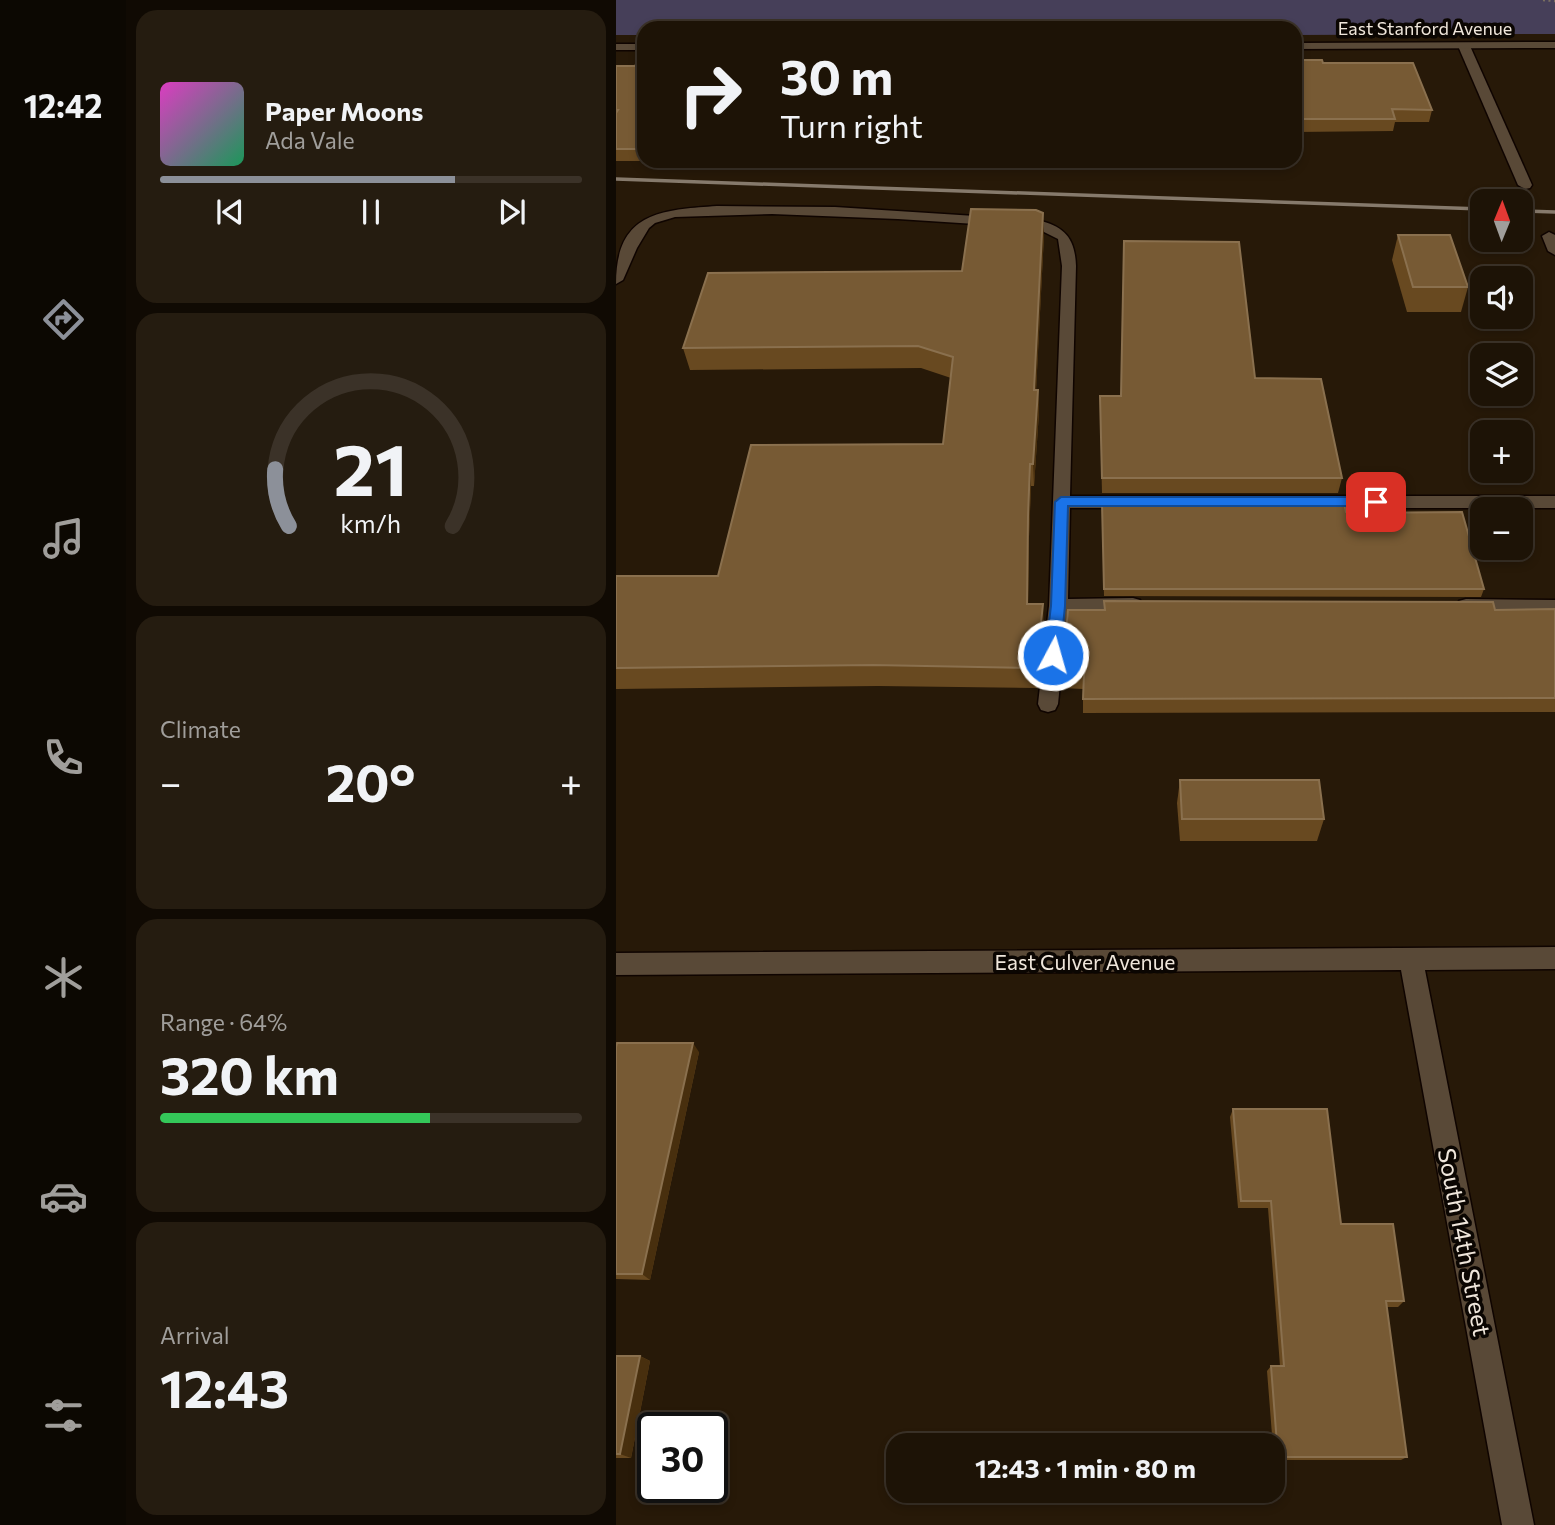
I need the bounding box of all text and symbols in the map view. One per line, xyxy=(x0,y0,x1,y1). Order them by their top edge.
street label: East Stanford Avenue xyxy=(1338,17,1512,39)
text: 30 m xyxy=(780,45,893,105)
icon: right xyxy=(665,49,756,140)
text: 12:42 xyxy=(24,85,102,125)
text: Paper Moons xyxy=(265,95,423,126)
text: Turn right xyxy=(780,105,923,145)
text: Ada Vale xyxy=(265,126,355,154)
north arrow xyxy=(1470,189,1533,252)
map controls xyxy=(1470,189,1533,560)
icon: previous xyxy=(211,193,249,231)
icon: pause xyxy=(352,193,390,231)
icon: next xyxy=(493,193,531,231)
button: sound xyxy=(1470,266,1533,329)
icon: directions xyxy=(39,295,88,344)
button: layers xyxy=(1470,343,1533,406)
button: + xyxy=(1470,420,1533,483)
text: 21 xyxy=(334,422,408,511)
pin xyxy=(1346,472,1406,532)
icon: arrive xyxy=(1357,483,1395,521)
button: − xyxy=(1470,497,1533,560)
text: km/h xyxy=(341,507,401,537)
icon: music xyxy=(39,514,88,563)
position arrow xyxy=(1016,618,1090,692)
text: Climate xyxy=(160,715,241,743)
icon: phone xyxy=(39,733,88,782)
text: 20° xyxy=(326,749,416,813)
text: − xyxy=(160,758,182,805)
text: + xyxy=(560,758,582,805)
street label: East Culver Avenue xyxy=(995,949,1175,974)
icon: climate xyxy=(39,953,88,1002)
text: Range · 64% xyxy=(160,1008,287,1036)
text: 320 km xyxy=(160,1042,339,1106)
street label: South 14th Street xyxy=(1433,1146,1497,1339)
icon: car xyxy=(39,1172,88,1221)
text: Arrival xyxy=(160,1321,230,1349)
text: 12:43 xyxy=(160,1355,289,1419)
icon: filters xyxy=(39,1391,88,1440)
speed limit sign: 30 xyxy=(637,1412,728,1503)
text: 12:43 · 1 min · 80 m xyxy=(975,1452,1196,1483)

